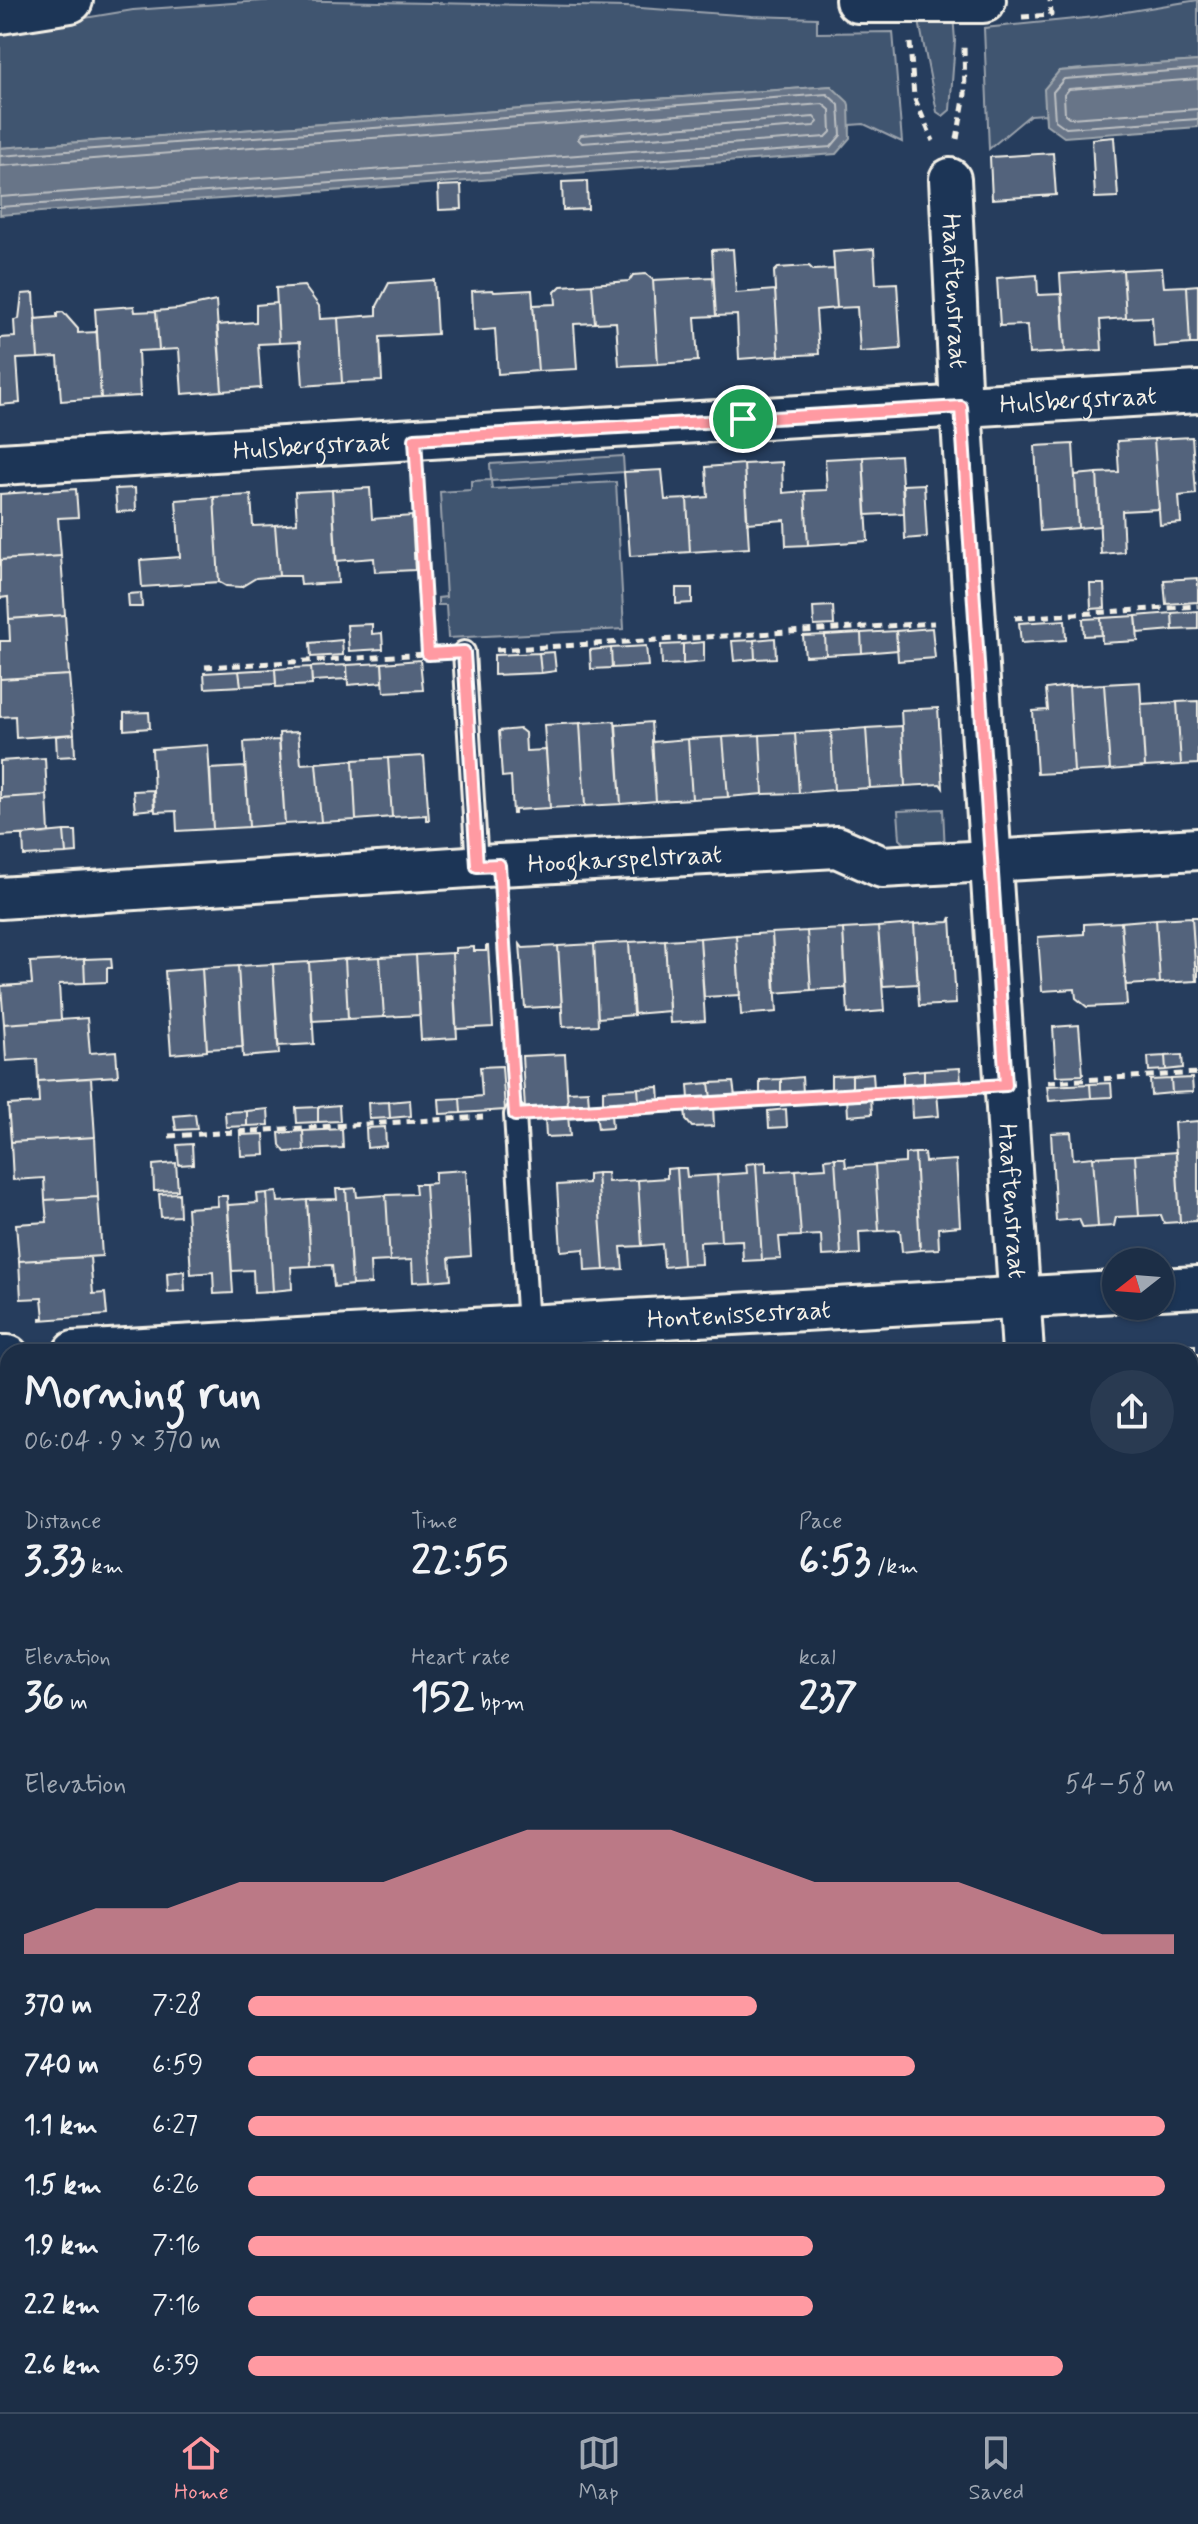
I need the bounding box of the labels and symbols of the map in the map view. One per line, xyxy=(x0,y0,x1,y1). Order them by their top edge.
street label: Haaftenstraat xyxy=(933,213,974,369)
street label: Hulsbergstraat xyxy=(999,380,1158,423)
pin xyxy=(709,385,777,453)
street label: Hulsbergstraat xyxy=(232,426,391,469)
street label: Hoogkarspelstraat xyxy=(527,838,723,883)
street label: Haaftenstraat xyxy=(989,1123,1033,1280)
north arrow xyxy=(1102,1248,1174,1320)
street label: Hontenissestraat xyxy=(646,1293,832,1338)

